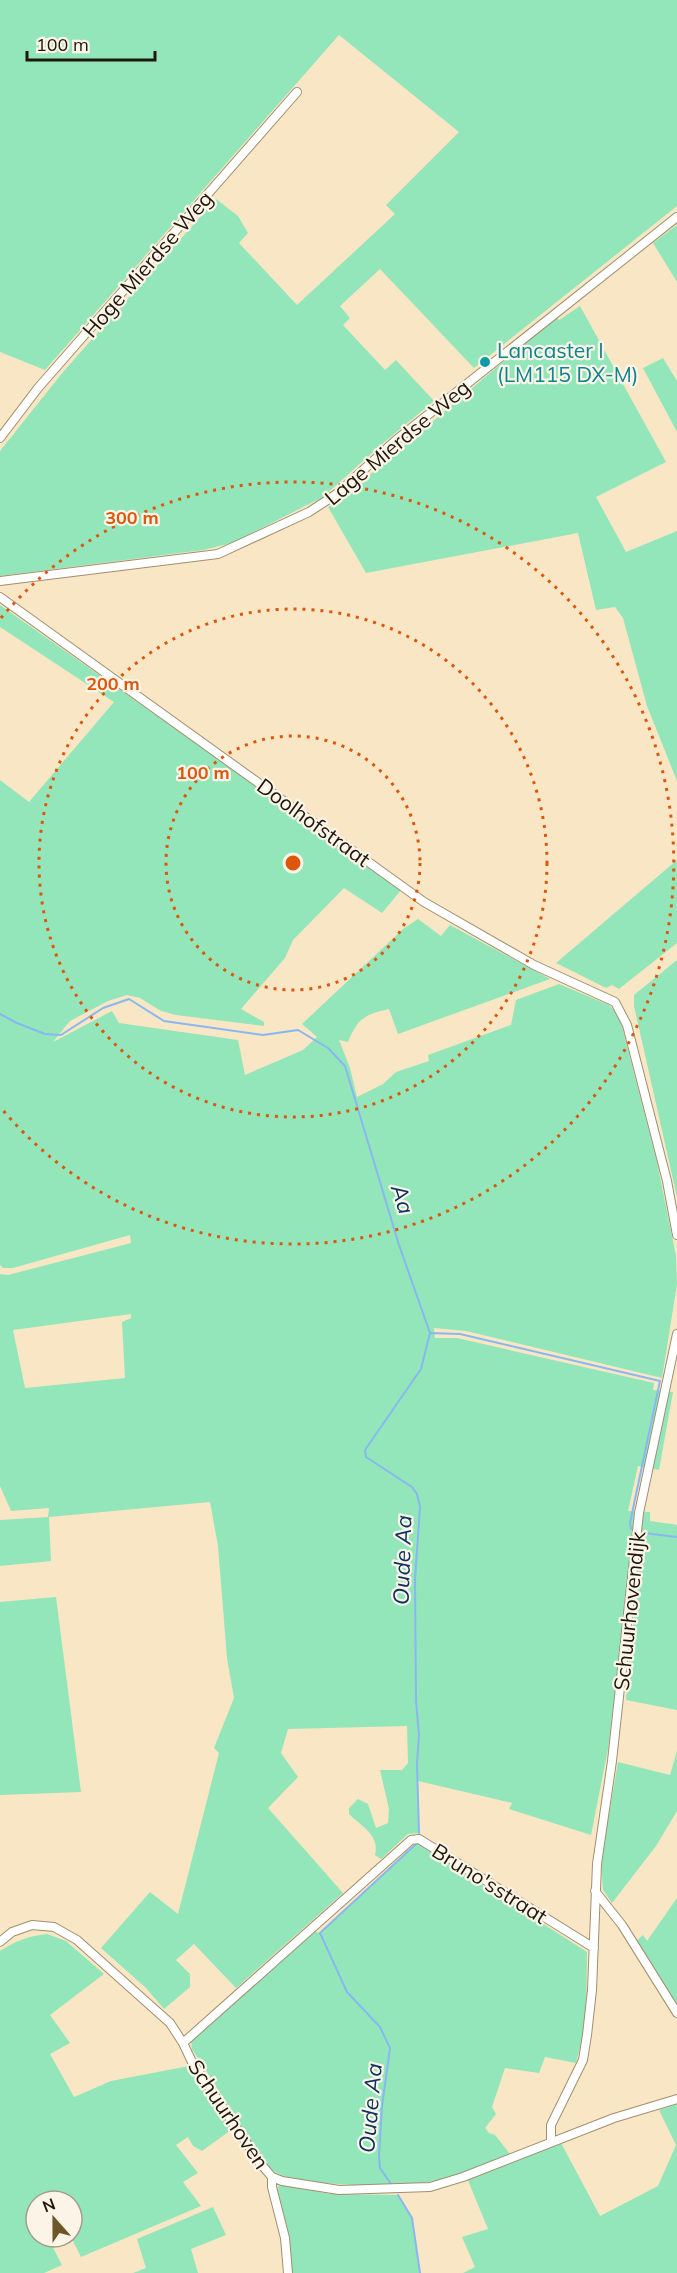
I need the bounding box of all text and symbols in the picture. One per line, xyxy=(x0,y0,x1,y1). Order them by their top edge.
scale bar xyxy=(27,24,154,62)
text: 100 m xyxy=(36,33,89,56)
street label: Hoge Mierdse Weg xyxy=(76,185,218,343)
place label: Lancaster I (LM115 DX-M) xyxy=(497,337,638,387)
marker: Lancaster I (LM115 DX-M) xyxy=(478,355,492,369)
street label: Lage Mierdse Weg xyxy=(319,374,475,510)
text: 300 m xyxy=(105,506,159,529)
text: 200 m xyxy=(86,672,140,695)
text: 100 m xyxy=(176,761,230,784)
street label: Doolhofstraat xyxy=(252,772,376,872)
centre of rings xyxy=(283,853,303,873)
water label: Aa xyxy=(385,1180,421,1217)
water label: Oude Aa xyxy=(386,1515,418,1605)
street label: Schuurhovendijk xyxy=(608,1530,650,1692)
street label: Bruno'sstraat xyxy=(428,1837,552,1929)
street label: Schuurhoven xyxy=(183,2054,275,2174)
water label: Oude Aa xyxy=(352,2062,388,2154)
north arrow xyxy=(24,2189,84,2249)
text: N xyxy=(39,2193,58,2216)

